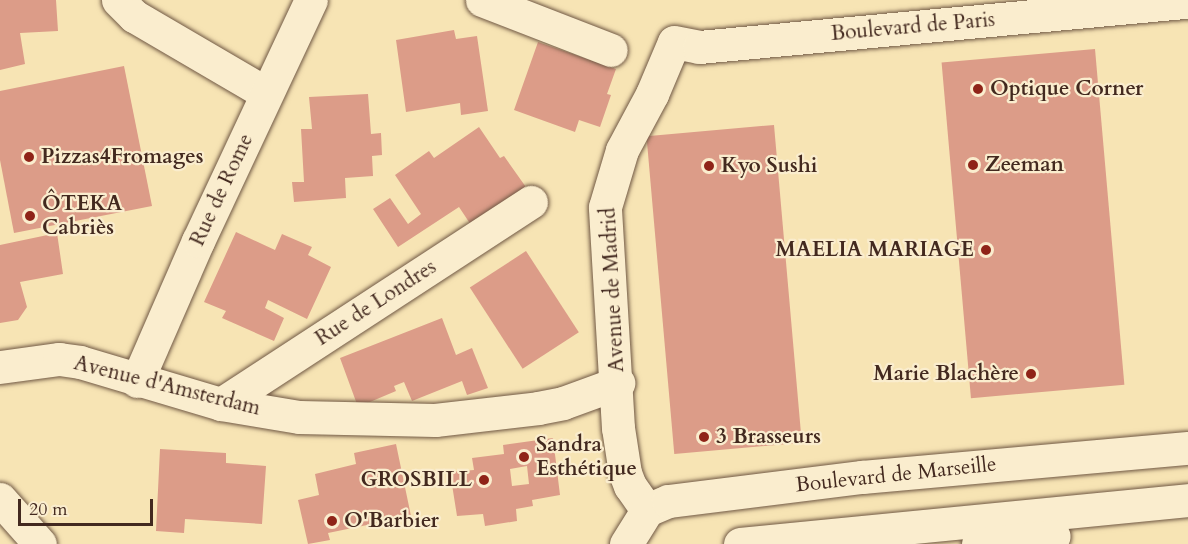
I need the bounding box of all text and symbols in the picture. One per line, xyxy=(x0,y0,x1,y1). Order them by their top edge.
street label: Boulevard de Paris xyxy=(830,7,996,47)
place label: Optique Corner xyxy=(990,76,1143,102)
marker: Optique Corner xyxy=(971,82,985,96)
street label: Rue de Rome xyxy=(185,130,259,250)
place label: Pizzas4Fromages xyxy=(41,144,204,170)
marker: Pizzas4Fromages xyxy=(22,150,36,164)
place label: Zeeman xyxy=(985,152,1064,178)
place label: Kyo Sushi xyxy=(721,153,817,179)
marker: Zeeman xyxy=(966,158,980,172)
marker: Kyo Sushi xyxy=(702,159,716,173)
place label: ÔTEKA Cabriès xyxy=(42,191,122,241)
street label: Avenue de Madrid xyxy=(596,207,630,373)
marker: ÔTEKA Cabriès xyxy=(23,209,37,223)
place label: MAELIA MARIAGE xyxy=(775,237,974,263)
marker: MAELIA MARIAGE xyxy=(979,243,993,257)
street label: Rue de Londres xyxy=(311,255,441,351)
street label: Avenue d'Amsterdam xyxy=(71,351,263,421)
place label: Marie Blachère xyxy=(873,361,1019,387)
marker: Marie Blachère xyxy=(1024,367,1038,381)
place label: 3 Brasseurs xyxy=(716,424,821,450)
marker: 3 Brasseurs xyxy=(697,430,711,444)
place label: Sandra Esthétique xyxy=(536,432,637,482)
marker: Sandra Esthétique xyxy=(517,450,531,464)
street label: Boulevard de Marseille xyxy=(794,452,998,498)
place label: GROSBILL xyxy=(360,467,472,493)
marker: GROSBILL xyxy=(477,473,491,487)
scale bar xyxy=(21,487,156,525)
text: 20 m xyxy=(29,497,68,522)
place label: O'Barbier xyxy=(344,508,439,534)
marker: O'Barbier xyxy=(325,514,339,528)

